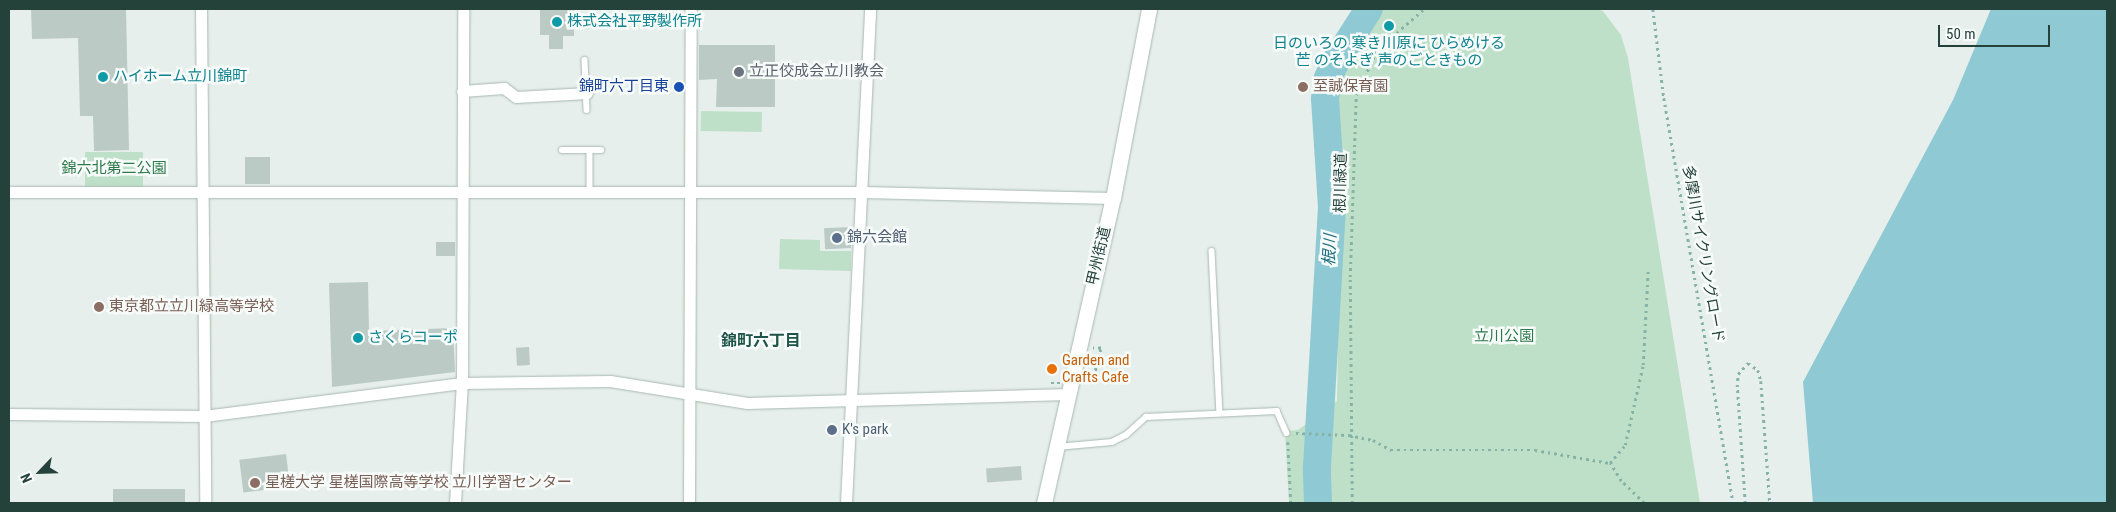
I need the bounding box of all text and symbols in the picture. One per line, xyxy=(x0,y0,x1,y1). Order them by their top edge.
place label: 株式会社平野製作所 xyxy=(567,13,702,31)
scale bar xyxy=(1941,15,2054,47)
marker: 株式会社平野製作所 xyxy=(551,16,563,28)
marker: 日のいろの 寒き川原に ひらめける 芒 のそよぎ 声のごときもの xyxy=(1383,20,1395,32)
text: 50 m xyxy=(1946,25,1976,43)
place label: 日のいろの 寒き川原に ひらめける 芒 のそよぎ 声のごときもの xyxy=(1273,34,1505,69)
place label: 立正佼成会立川教会 xyxy=(749,63,884,81)
marker: 立正佼成会立川教会 xyxy=(733,66,745,78)
place label: ハイホーム立川錦町 xyxy=(113,68,248,86)
marker: ハイホーム立川錦町 xyxy=(97,71,109,83)
place label: 錦町六丁目東 xyxy=(579,78,669,96)
place label: 至誠保育園 xyxy=(1313,78,1388,96)
marker: 錦町六丁目東 xyxy=(673,81,685,93)
marker: 至誠保育園 xyxy=(1297,81,1309,93)
street label: 根川緑道 xyxy=(1331,153,1351,213)
park label: 錦六北第二公園 xyxy=(62,160,166,178)
street label: 多摩川サイクリングロード xyxy=(1679,164,1727,344)
street label: 甲州街道 xyxy=(1083,225,1115,287)
place label: 錦六会館 xyxy=(847,229,907,247)
marker: 錦六会館 xyxy=(831,232,843,244)
water label: 根川 xyxy=(1320,234,1340,266)
place label: 東京都立立川緑高等学校 xyxy=(109,298,274,316)
marker: 東京都立立川緑高等学校 xyxy=(93,301,105,313)
park label: 立川公園 xyxy=(1474,328,1534,346)
place label: さくらコーポ xyxy=(368,329,458,347)
district label: 錦町六丁目 xyxy=(721,331,801,351)
marker: さくらコーポ xyxy=(352,332,364,344)
place label: Garden and Crafts Cafe xyxy=(1062,351,1130,386)
marker: Garden and Crafts Cafe xyxy=(1046,363,1058,375)
place label: K's park xyxy=(842,421,888,439)
marker: K's park xyxy=(826,424,838,436)
north arrow xyxy=(15,447,65,497)
text: N xyxy=(17,471,35,485)
place label: 星槎大学 星槎国際高等学校 立川学習センター xyxy=(265,474,572,492)
marker: 星槎大学 星槎国際高等学校 立川学習センター xyxy=(249,477,261,489)

